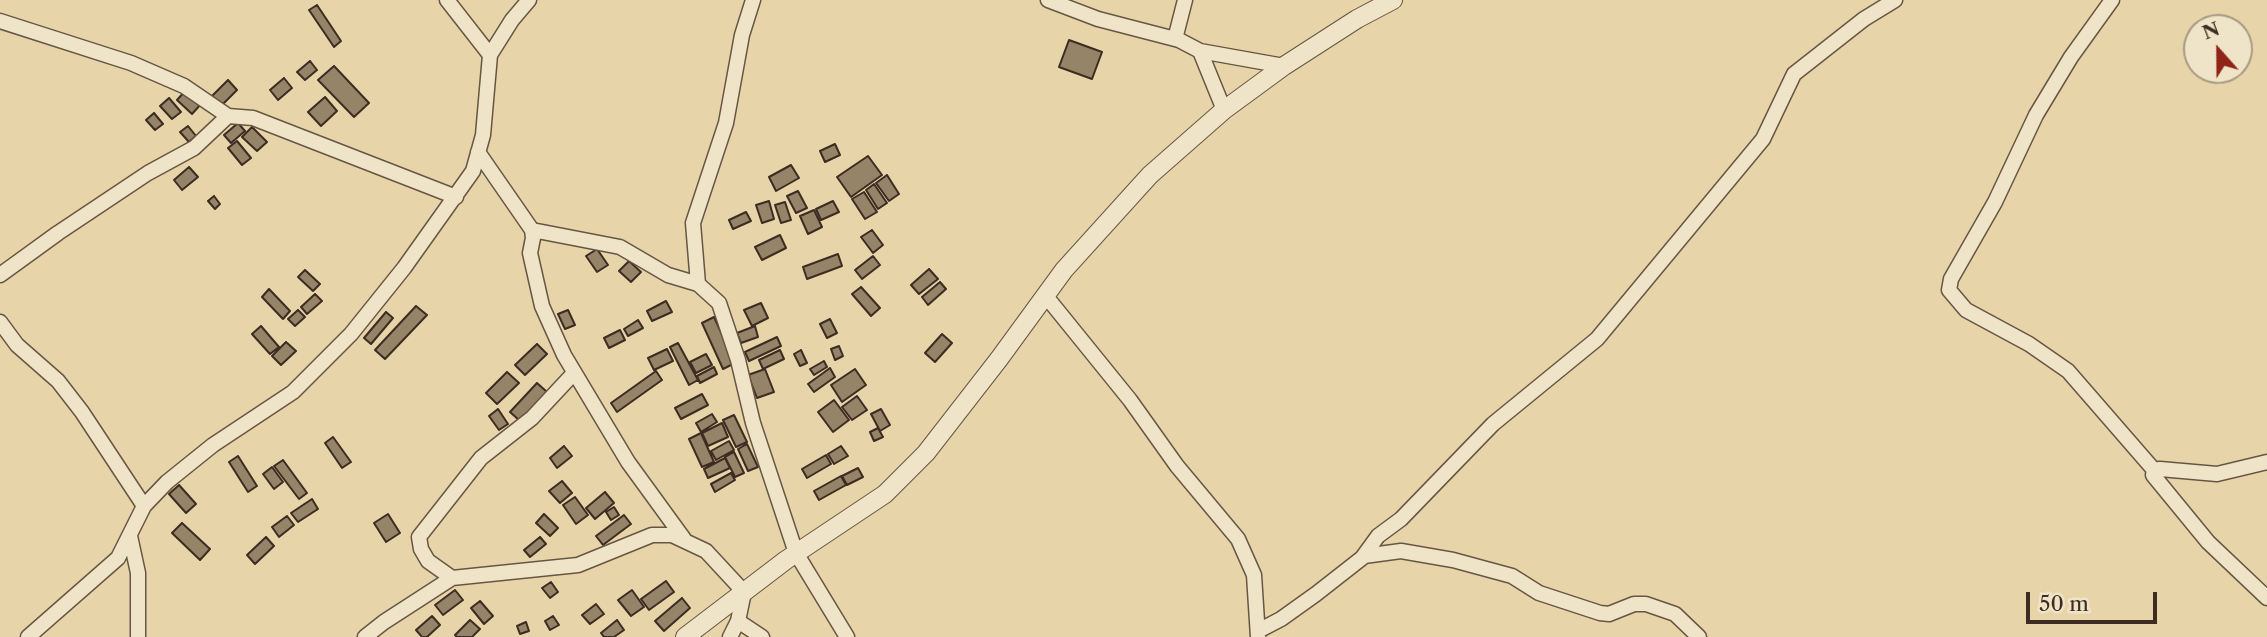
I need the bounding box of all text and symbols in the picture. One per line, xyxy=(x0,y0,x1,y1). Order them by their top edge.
north arrow xyxy=(2183,14,2253,84)
text: N xyxy=(2199,17,2223,44)
scale bar xyxy=(2029,578,2160,622)
text: 50 m xyxy=(2039,591,2089,616)

